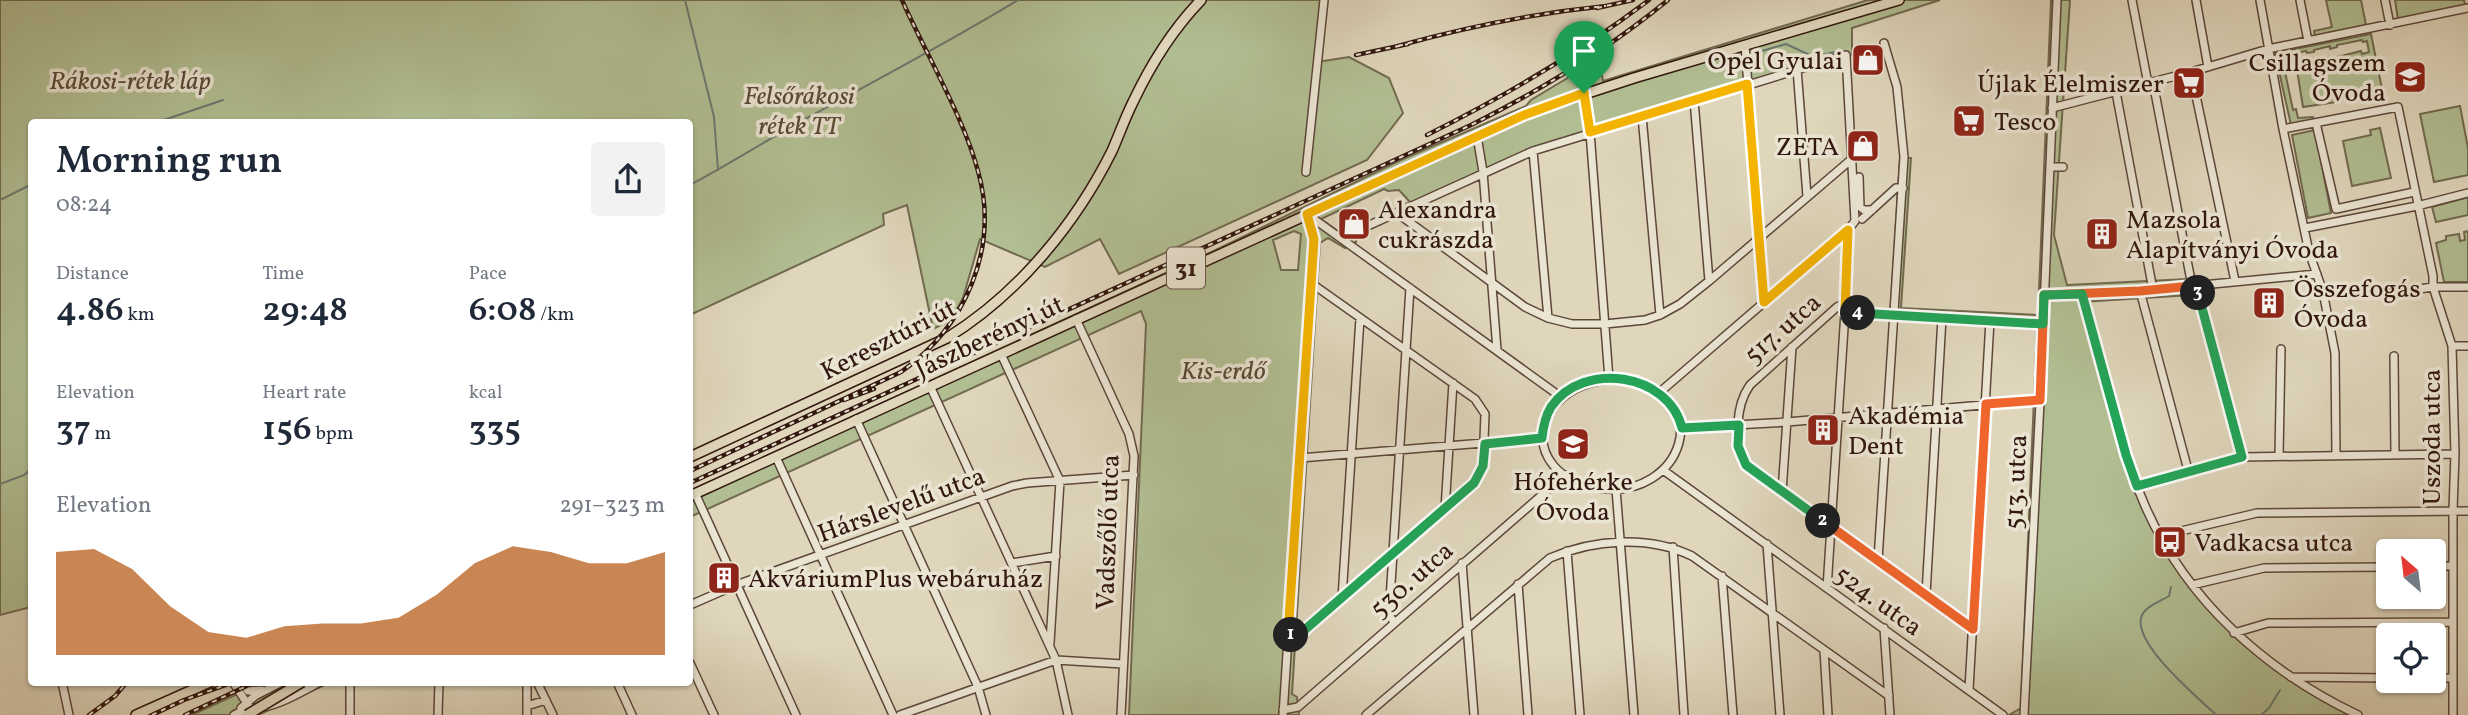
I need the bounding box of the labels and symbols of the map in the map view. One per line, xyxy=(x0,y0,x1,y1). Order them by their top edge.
pin xyxy=(1554,21,1614,93)
shop icon: Opel Gyulai xyxy=(1849,41,1887,79)
place label: Opel Gyulai xyxy=(1708,44,1843,80)
place label: Csillagszem Óvoda xyxy=(2249,46,2386,112)
school or university icon: Csillagszem Óvoda xyxy=(2391,58,2429,96)
park label: Rákosi-rétek láp xyxy=(49,64,211,100)
supermarket icon: Újlak Élelmiszer xyxy=(2170,64,2208,102)
place label: Újlak Élelmiszer xyxy=(1977,67,2164,103)
park label: Felsőrákosi rétek TT xyxy=(744,79,855,145)
supermarket icon: Tesco xyxy=(1950,102,1988,140)
place label: Tesco xyxy=(1994,105,2056,141)
shop icon: ZETA xyxy=(1844,127,1882,165)
place label: ZETA xyxy=(1776,130,1839,166)
place label: Alexandra cukrászda xyxy=(1378,193,1497,259)
place label: Mazsola Alapítványi Óvoda xyxy=(2126,203,2339,269)
shop icon: Alexandra cukrászda xyxy=(1335,205,1373,243)
building icon: Mazsola Alapítványi Óvoda xyxy=(2083,215,2121,253)
road number: 31 xyxy=(1167,247,1205,288)
place label: Összefogás Óvoda xyxy=(2294,272,2421,338)
pin: 3 xyxy=(2180,276,2216,310)
building icon: Összefogás Óvoda xyxy=(2250,284,2288,322)
street label: 517. utca xyxy=(1737,286,1830,373)
street label: Jászberényi út xyxy=(909,288,1070,388)
street label: Keresztúri út xyxy=(815,291,963,390)
pin: 4 xyxy=(1840,296,1876,330)
park label: Kis-erdő xyxy=(1180,354,1268,390)
street label: Uszoda utca xyxy=(2415,369,2451,505)
place label: Akadémia Dent xyxy=(1848,399,1964,465)
building icon: Akadémia Dent xyxy=(1804,411,1842,449)
school or university icon: Hófehérke Óvoda xyxy=(1554,425,1592,463)
street label: 513. utca xyxy=(1997,434,2037,531)
street label: Vadszőlő utca xyxy=(1088,454,1130,611)
street label: Hárslevelű utca xyxy=(813,459,990,553)
place label: Hófehérke Óvoda xyxy=(1513,465,1633,531)
pin: 2 xyxy=(1806,504,1840,538)
bus stop icon: Vadkacsa utca xyxy=(2151,523,2189,561)
place label: Vadkacsa utca xyxy=(2194,526,2353,562)
street label: 530. utca xyxy=(1363,534,1462,627)
north arrow xyxy=(2376,539,2446,609)
street label: 524. utca xyxy=(1827,557,1929,646)
building icon: AkváriumPlus webáruház xyxy=(705,559,743,597)
place label: AkváriumPlus webáruház xyxy=(748,562,1043,598)
pin: 1 xyxy=(1274,618,1308,652)

